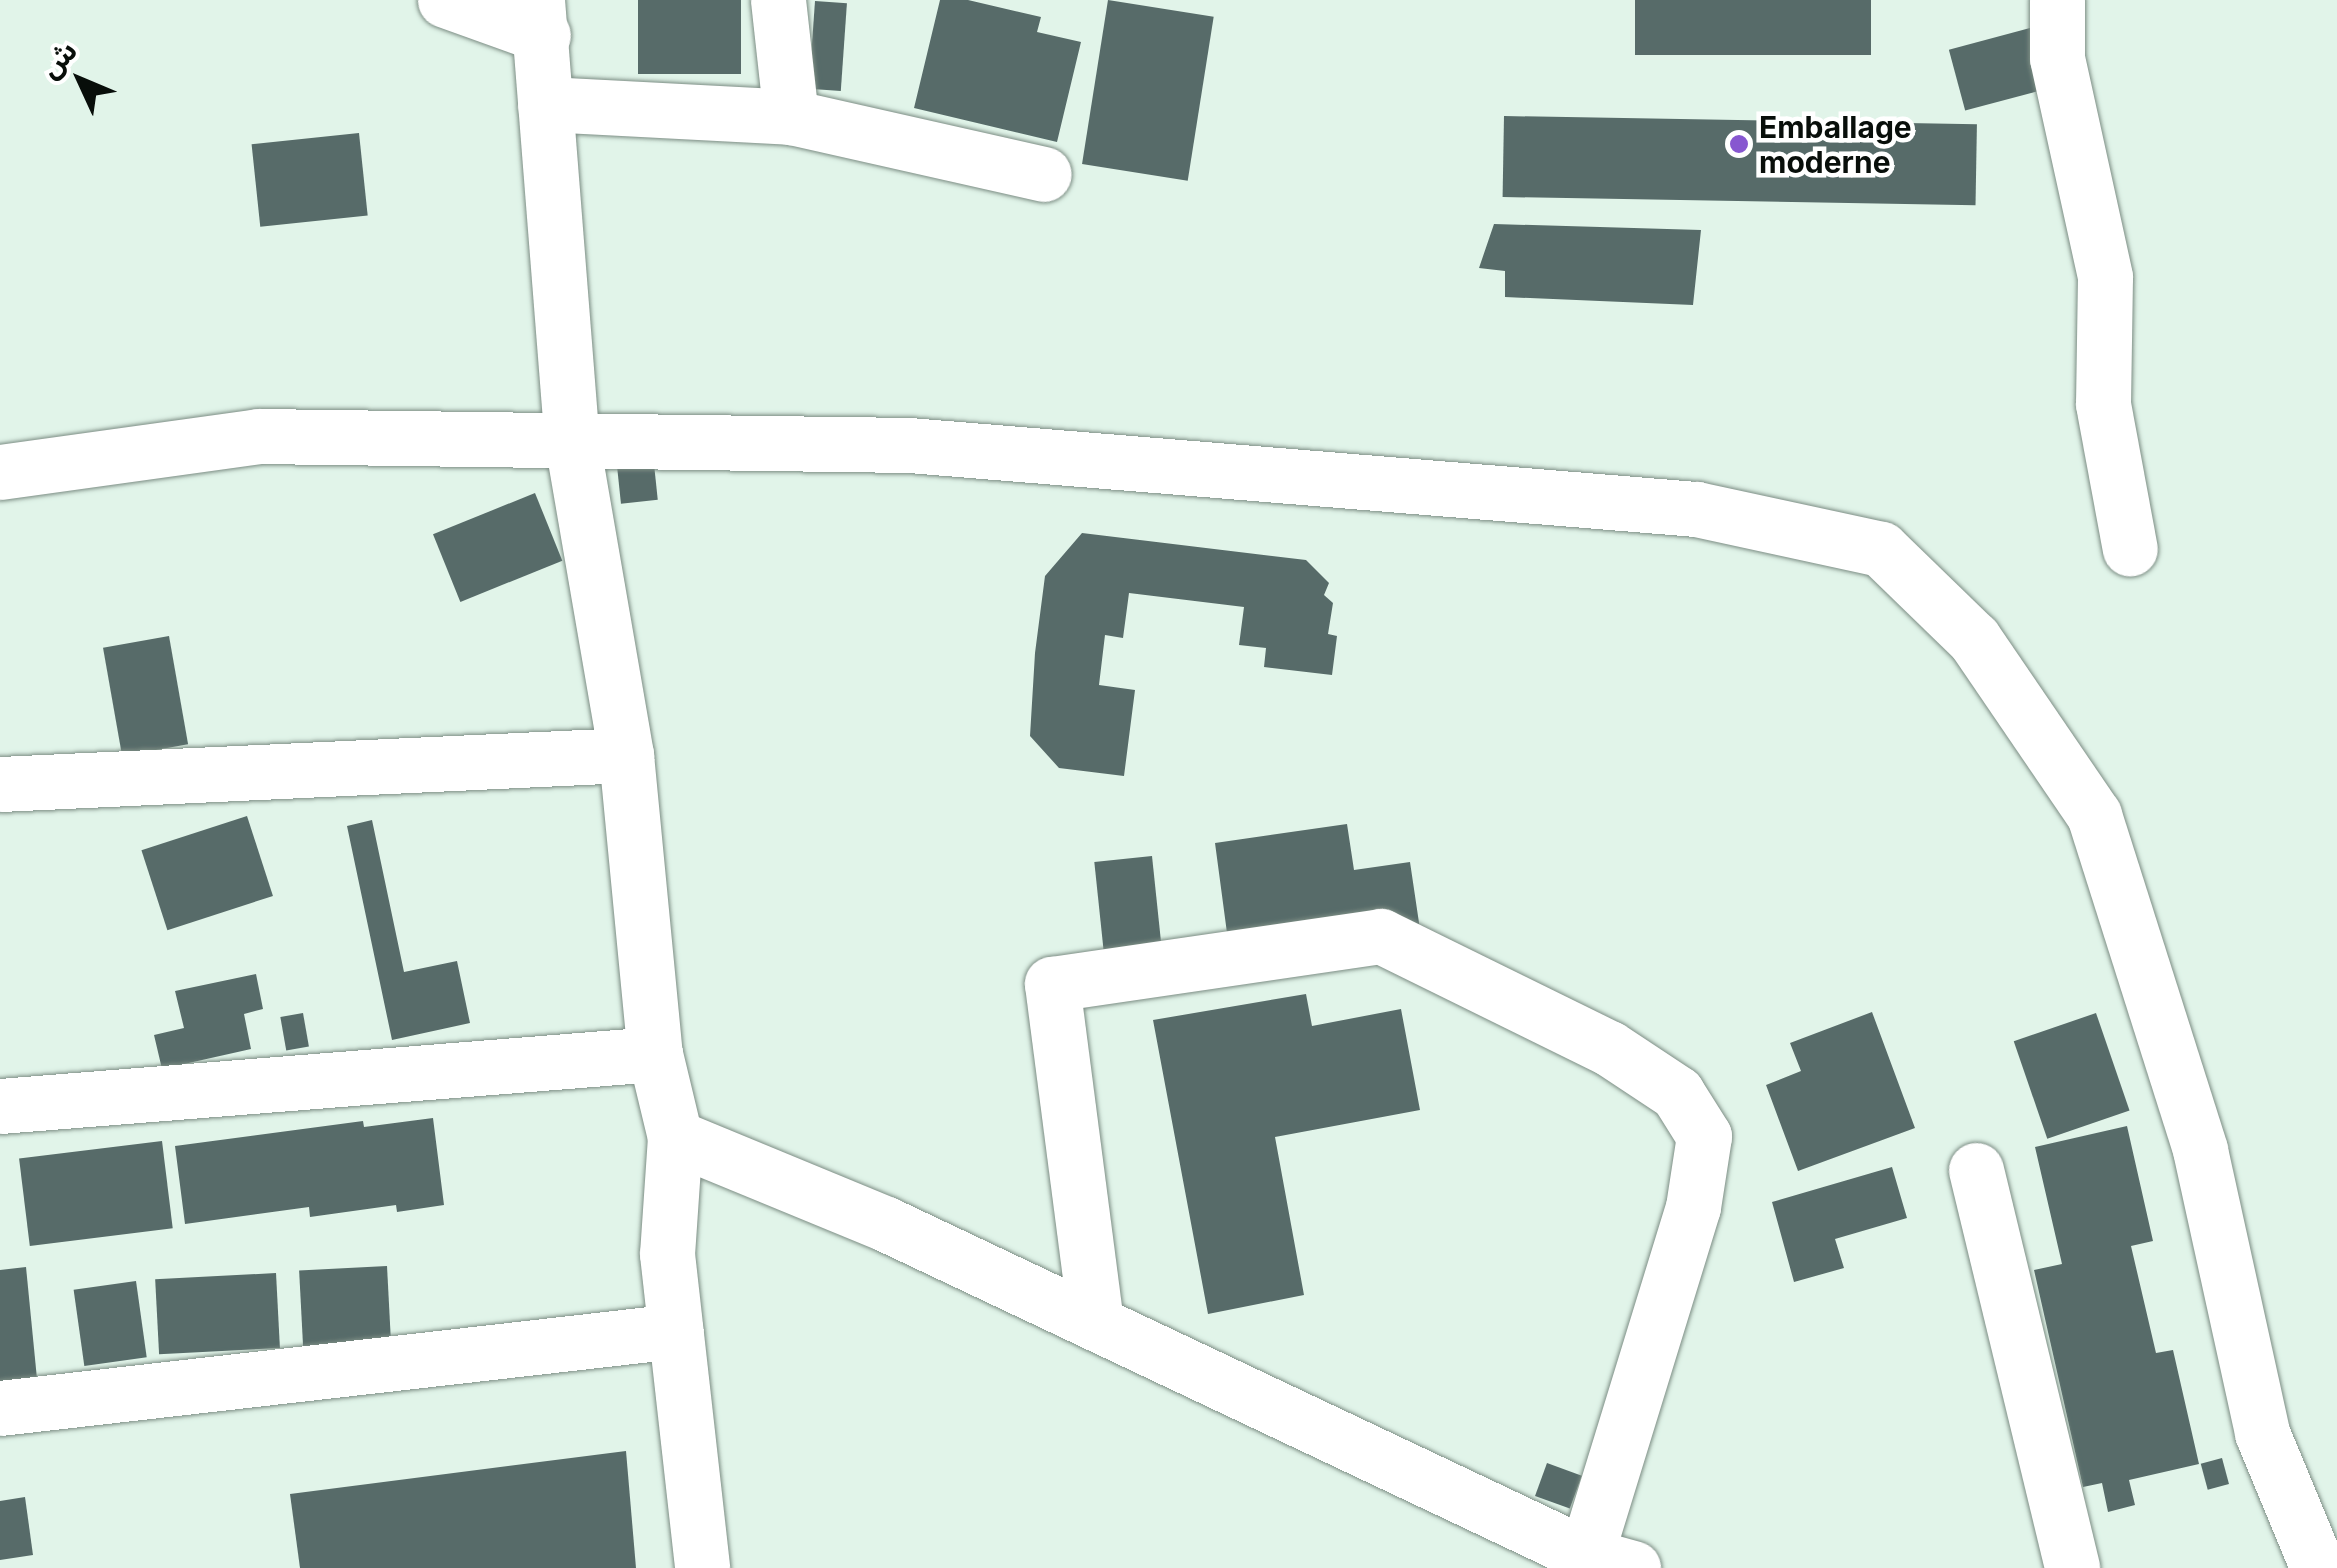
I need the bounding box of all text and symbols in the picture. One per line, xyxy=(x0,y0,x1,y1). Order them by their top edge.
north arrow xyxy=(30,30,130,130)
text: ش xyxy=(33,34,84,85)
place label: Emballage moderne xyxy=(1759,109,1912,180)
marker: Emballage moderne xyxy=(1728,133,1750,155)

